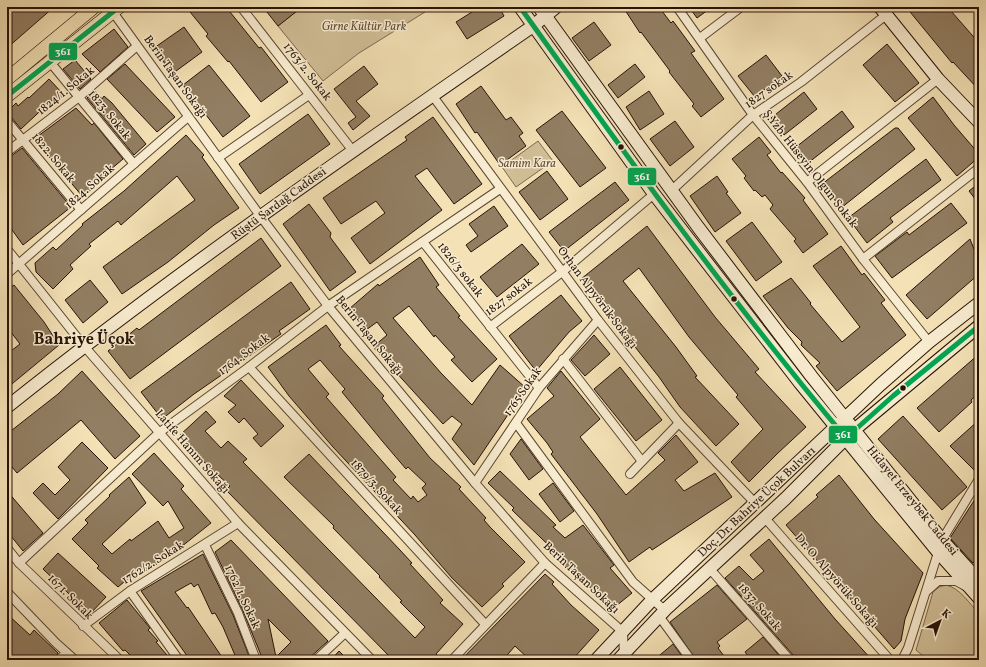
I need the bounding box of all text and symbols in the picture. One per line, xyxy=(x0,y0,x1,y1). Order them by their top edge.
park label: Girne Kültür Park xyxy=(322,19,407,35)
street label: Berin Taşan Sokağı xyxy=(139,32,211,122)
street label: 1763/2. Sokak xyxy=(279,40,335,105)
line badge: 361 xyxy=(48,42,78,61)
text: 361 xyxy=(55,45,71,60)
street label: 1824/1. Sokak xyxy=(34,63,99,119)
street label: 1827 sokak xyxy=(742,67,797,112)
street label: 1823. Sokak xyxy=(84,87,134,144)
street label: Ş.Yzb. Hüseyin Olgun Sokak xyxy=(759,107,861,232)
street label: 1822. Sokak xyxy=(27,130,79,187)
unlabelled marker xyxy=(616,142,626,152)
park label: Samim Kara xyxy=(498,156,556,172)
street label: 1824. Sokak xyxy=(62,161,119,213)
street label: Rüştü Şardağ Caddesi xyxy=(228,164,330,244)
line badge: 361 xyxy=(627,167,657,186)
text: 361 xyxy=(634,170,650,185)
street label: 1826/3 sokak xyxy=(433,239,487,301)
street label: Orhan Alpyörük Sokağı xyxy=(553,244,641,353)
street label: 1827 sokak xyxy=(482,274,536,320)
street label: Berin Taşan Sokağı xyxy=(332,292,407,380)
unlabelled marker xyxy=(729,294,739,304)
district label: Bahriye Üçok xyxy=(34,329,135,351)
street label: 1764. Sokak xyxy=(215,330,273,380)
street label: 1765 Sokak xyxy=(500,364,546,420)
unlabelled marker xyxy=(898,383,908,393)
street label: Latife Hanım Sokağı xyxy=(151,407,233,498)
line badge: 361 xyxy=(828,425,858,444)
text: 361 xyxy=(835,428,851,443)
street label: Doç. Dr. Bahriye Üçok Bulvarı xyxy=(694,442,820,561)
street label: Hidayet Erzeybek Caddesi xyxy=(863,443,962,560)
street label: 1879/3. Sokak xyxy=(347,456,406,519)
street label: Dr. O. Alpyörük Sokağı xyxy=(791,531,882,632)
street label: 1762/2. Sokak xyxy=(119,537,187,588)
street label: Berin Taşan Sokağı xyxy=(539,538,623,618)
street label: 1762/1. Sokak xyxy=(220,562,264,632)
street label: 1671. Sokak xyxy=(44,571,97,624)
street label: 1837. Sokak xyxy=(734,580,785,635)
north arrow xyxy=(920,601,960,641)
text: K xyxy=(938,606,954,623)

